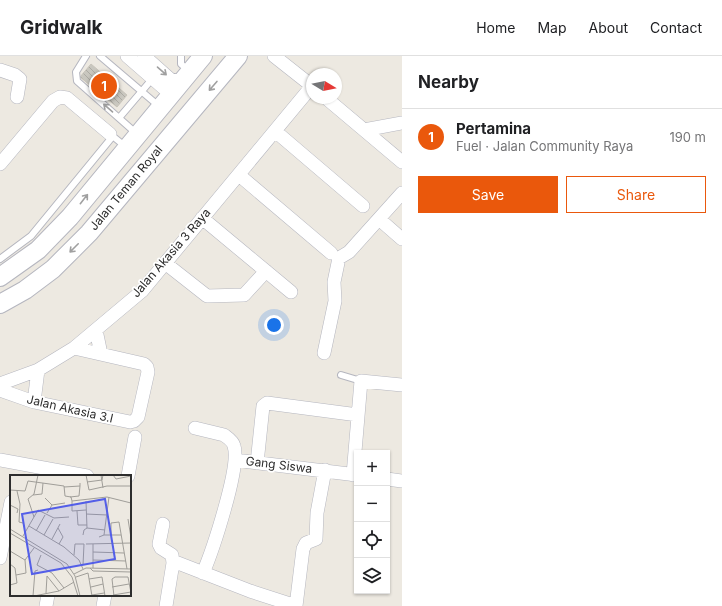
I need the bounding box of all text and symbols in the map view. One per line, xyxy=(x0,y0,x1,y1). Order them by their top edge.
text: Gridwalk xyxy=(20,16,103,39)
text: Home xyxy=(476,19,515,36)
text: Map xyxy=(537,19,567,36)
text: About xyxy=(589,19,628,36)
text: Contact xyxy=(650,19,702,36)
one-way arrow xyxy=(156,67,167,76)
north arrow xyxy=(306,68,342,104)
pin: 1 xyxy=(91,71,117,101)
text: Nearby xyxy=(418,72,479,92)
one-way arrow xyxy=(209,80,218,91)
one-way arrow xyxy=(102,104,113,113)
text: Pertamina xyxy=(456,119,531,138)
text: 1 xyxy=(428,129,434,145)
text: 190 m xyxy=(669,129,706,145)
text: Fuel · Jalan Community Raya xyxy=(456,138,633,154)
street label: Jalan Teman Royal xyxy=(86,142,165,233)
button: Save xyxy=(418,176,558,213)
button: Share xyxy=(566,176,706,213)
one-way arrow xyxy=(79,194,88,205)
street label: Jalan Akasia 3 Raya xyxy=(128,205,213,300)
one-way arrow xyxy=(69,243,79,253)
your location xyxy=(264,315,284,335)
street label: Jalan Akasia 3.I xyxy=(25,391,115,426)
map controls xyxy=(354,450,390,594)
button: + xyxy=(354,450,390,486)
street label: Gang Siswa xyxy=(245,453,313,476)
inset map xyxy=(10,475,131,596)
button: − xyxy=(354,486,390,522)
button: locate xyxy=(354,522,390,558)
button: layers xyxy=(354,558,390,594)

